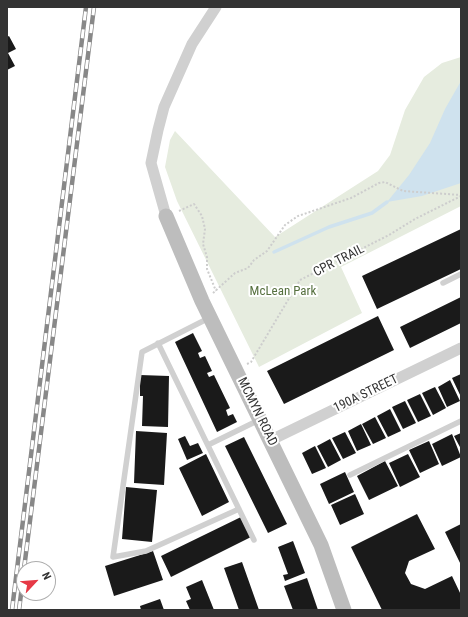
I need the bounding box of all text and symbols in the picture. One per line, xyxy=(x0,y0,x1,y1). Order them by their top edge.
street label: CPR TRAIL xyxy=(311,242,367,280)
park label: McLean Park xyxy=(250,284,316,300)
street label: 190A STREET xyxy=(331,372,401,416)
street label: MCMYN ROAD xyxy=(234,375,280,449)
north arrow xyxy=(16,561,56,601)
text: N xyxy=(39,570,54,582)

